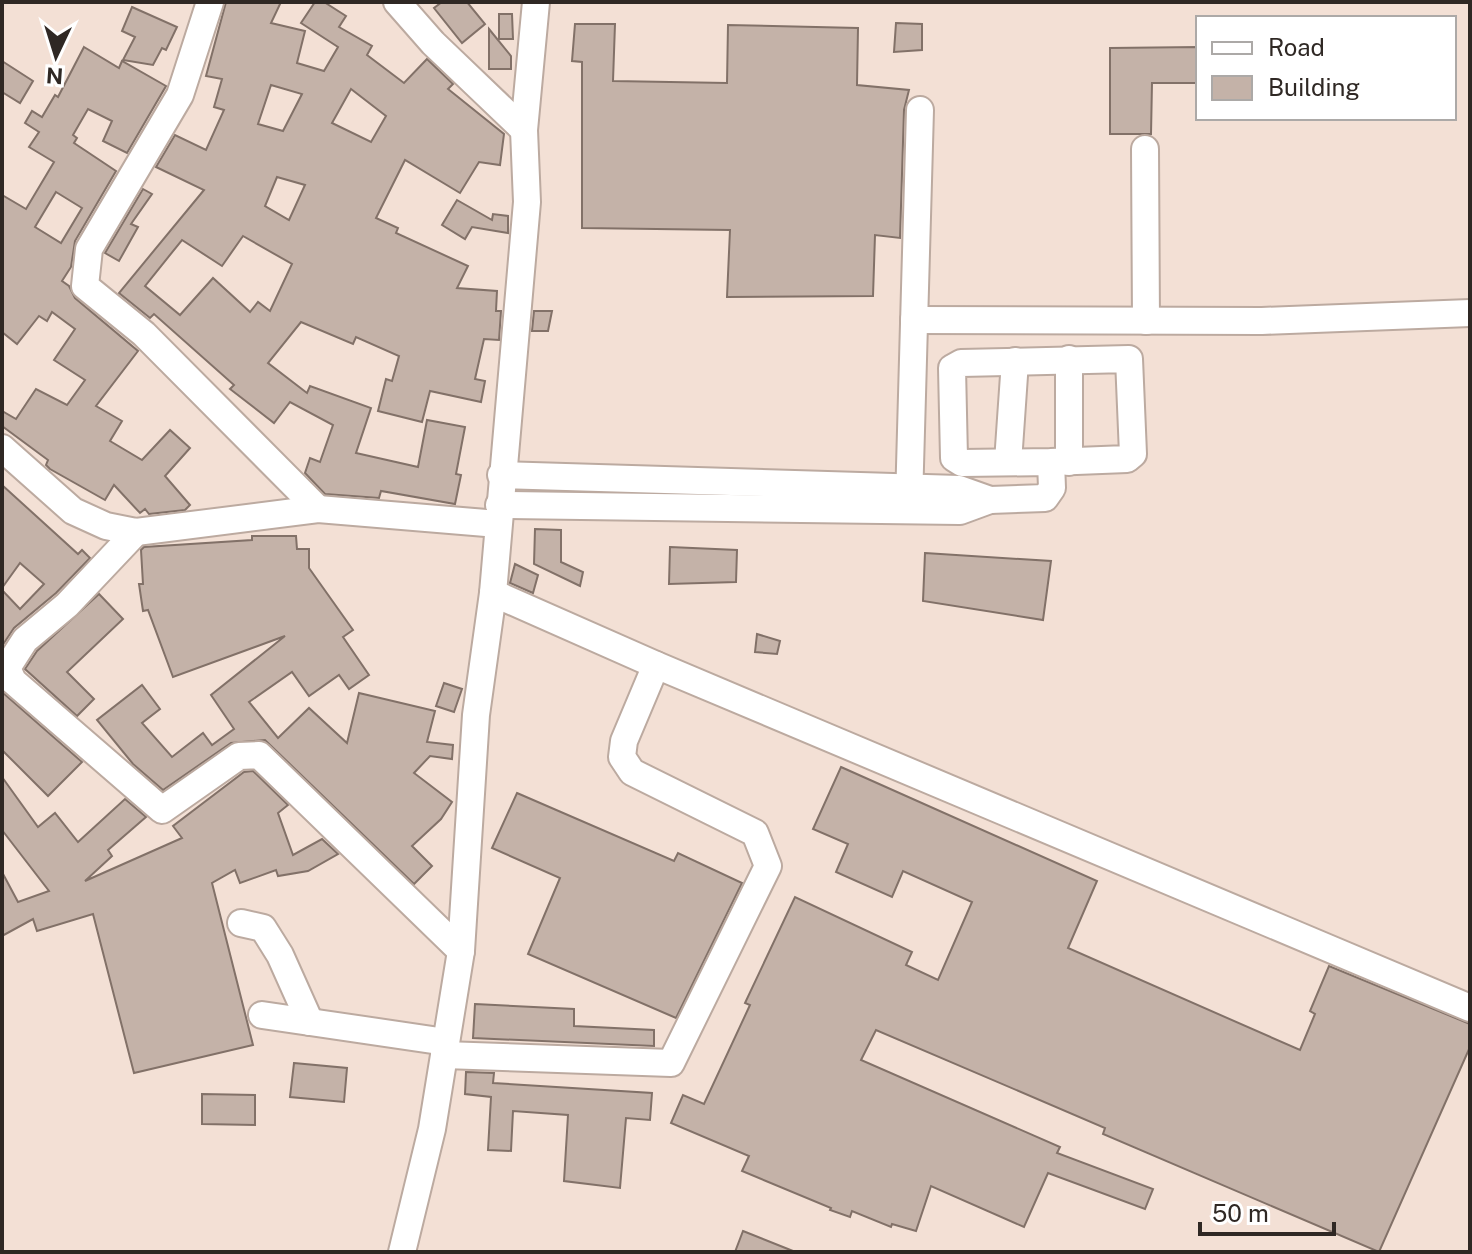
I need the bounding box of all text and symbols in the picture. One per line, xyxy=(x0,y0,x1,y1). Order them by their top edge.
north arrow xyxy=(16,16,96,96)
legend xyxy=(1196,16,1456,120)
text: Road xyxy=(1268,33,1325,61)
text: N xyxy=(45,62,64,90)
text: Building xyxy=(1268,73,1360,101)
scale bar xyxy=(1200,1186,1334,1236)
text: 50 m xyxy=(1212,1199,1269,1227)

